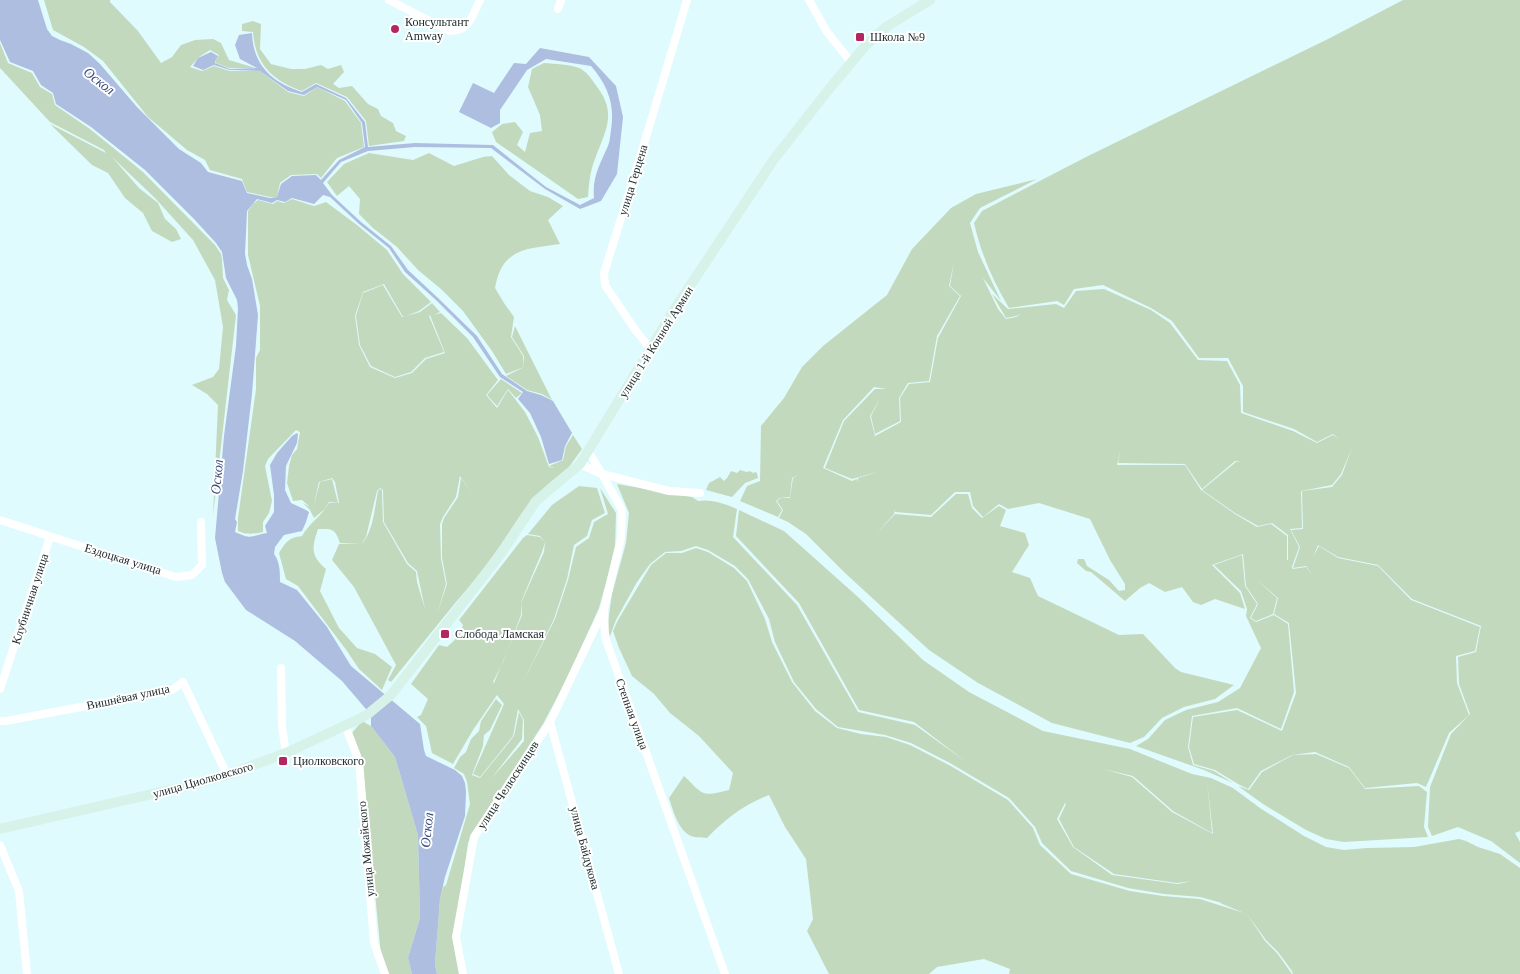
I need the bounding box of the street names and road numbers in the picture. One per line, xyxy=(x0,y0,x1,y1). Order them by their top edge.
street label: улица Герцена xyxy=(616,142,651,217)
street label: улица 1-й Конной Армии xyxy=(616,283,696,400)
street label: Ездоцкая улица xyxy=(83,541,164,578)
street label: Клубничная улица xyxy=(9,551,51,646)
street label: Степная улица xyxy=(613,676,652,752)
street label: Вишнёвая улица xyxy=(85,681,171,713)
street label: улица Челюскинцев xyxy=(474,738,542,832)
street label: улица Циолковского xyxy=(151,759,255,801)
street label: улица Можайского xyxy=(355,801,377,897)
street label: улица Байдукова xyxy=(567,805,603,892)

